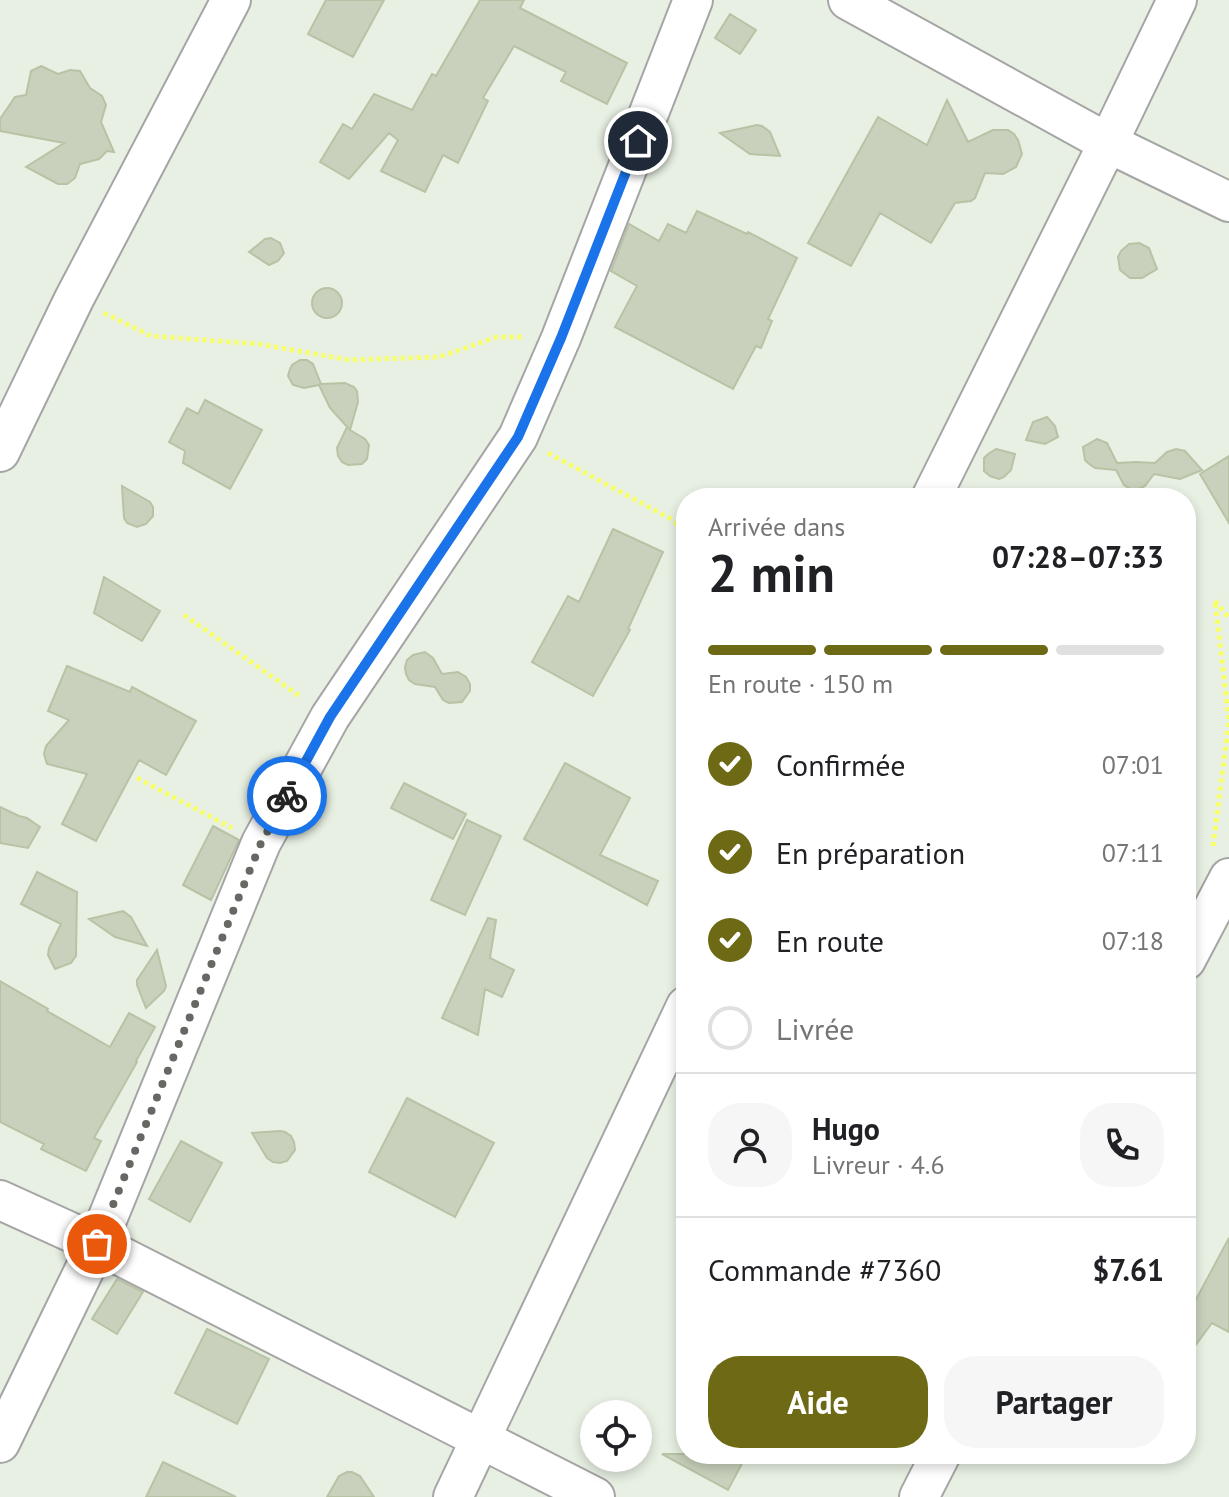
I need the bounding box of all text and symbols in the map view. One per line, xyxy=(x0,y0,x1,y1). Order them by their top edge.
pin xyxy=(604,107,672,175)
icon: home xyxy=(616,119,660,163)
text: Arrivée dans xyxy=(708,510,845,543)
text: 07:28–07:33 xyxy=(992,537,1164,576)
text: 2 min xyxy=(708,539,835,606)
text: En route · 150 m xyxy=(708,667,893,700)
icon: check xyxy=(708,742,752,786)
text: Confirmée xyxy=(776,745,905,784)
text: 07:01 xyxy=(1102,748,1164,781)
courier xyxy=(247,756,327,836)
icon: bike xyxy=(265,774,309,818)
icon: check xyxy=(708,830,752,874)
text: En préparation xyxy=(776,833,965,872)
text: 07:11 xyxy=(1102,836,1164,869)
icon: check xyxy=(708,918,752,962)
text: En route xyxy=(776,921,884,960)
text: 07:18 xyxy=(1102,924,1164,957)
text: Livrée xyxy=(776,1009,854,1048)
button: person xyxy=(708,1103,792,1187)
button: phone xyxy=(1080,1103,1164,1187)
text: Hugo xyxy=(812,1109,880,1148)
text: Livreur · 4.6 xyxy=(812,1148,945,1181)
pin xyxy=(63,1210,131,1278)
icon: bag xyxy=(75,1222,119,1266)
text: Commande #7360 xyxy=(708,1250,941,1289)
text: $7.61 xyxy=(1092,1250,1164,1289)
button: Aide xyxy=(708,1356,928,1448)
button: Partager xyxy=(944,1356,1164,1448)
map controls xyxy=(580,1400,652,1472)
button: locate xyxy=(580,1400,652,1472)

